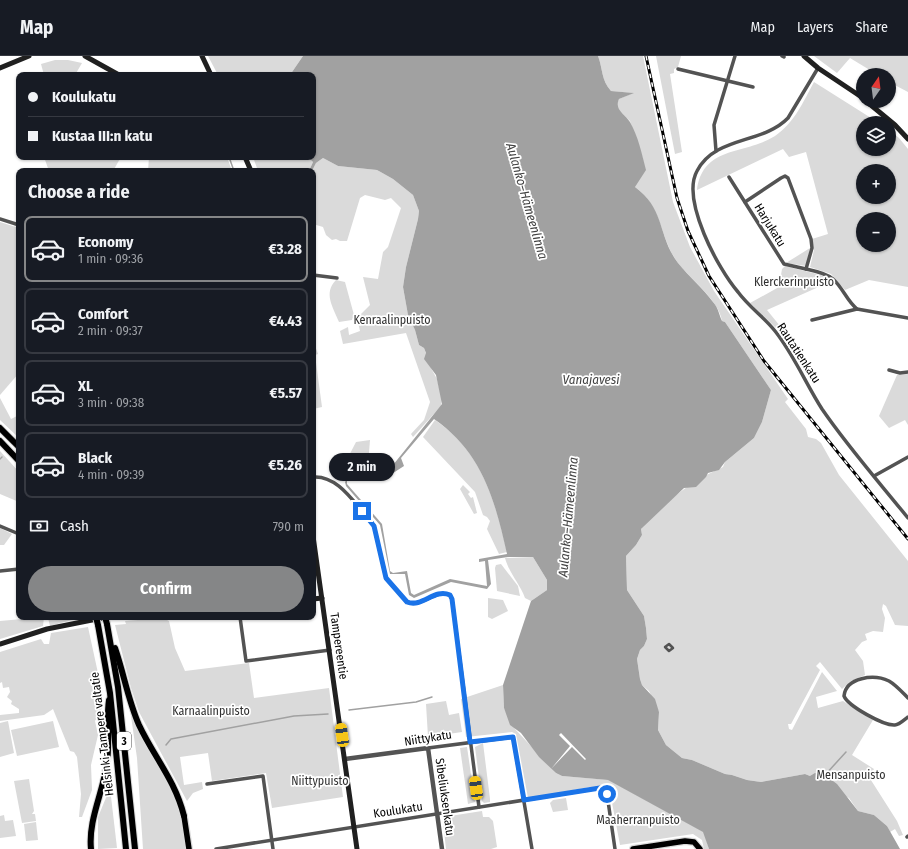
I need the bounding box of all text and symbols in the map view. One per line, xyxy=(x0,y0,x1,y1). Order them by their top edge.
text: Map xyxy=(20,16,53,39)
text: Map xyxy=(751,19,775,36)
text: Layers xyxy=(797,19,833,36)
text: Share xyxy=(855,19,888,36)
north arrow xyxy=(856,68,896,108)
map controls xyxy=(856,68,896,252)
text: Koulukatu xyxy=(52,88,116,106)
button: layers xyxy=(856,116,896,156)
text: Kustaa III:n katu xyxy=(52,127,152,145)
water label: Aulanko–Hämeenlinna xyxy=(503,140,551,261)
button: + xyxy=(856,164,896,204)
text: Choose a ride xyxy=(28,181,130,203)
street label: Harjukatu xyxy=(751,201,789,249)
button: − xyxy=(856,212,896,252)
icon: car xyxy=(30,231,66,267)
text: Economy xyxy=(78,233,133,251)
text: €3.28 xyxy=(269,240,302,258)
text: 1 min · 09:36 xyxy=(78,251,143,266)
park label: Klerckerinpuisto xyxy=(754,275,834,289)
icon: car xyxy=(30,303,66,339)
text: Comfort xyxy=(78,305,129,323)
text: €4.43 xyxy=(269,312,302,330)
park label: Kenraalinpuisto xyxy=(353,313,431,327)
street label: Rautatienkatu xyxy=(774,320,824,386)
text: 2 min · 09:37 xyxy=(78,323,143,338)
water label: Vanajavesi xyxy=(562,372,620,387)
icon: car xyxy=(30,375,66,411)
text: XL xyxy=(78,377,93,395)
text: €5.57 xyxy=(270,384,302,402)
text: 3 min · 09:38 xyxy=(78,395,144,410)
icon: car xyxy=(30,447,66,483)
text: Black xyxy=(78,449,112,467)
callout: 2 min xyxy=(329,453,395,481)
text: €5.26 xyxy=(268,456,302,474)
water label: Aulanko–Hämeenlinna xyxy=(555,456,581,579)
text: 2 min xyxy=(348,459,376,474)
text: 4 min · 09:39 xyxy=(78,467,144,482)
route end xyxy=(353,502,371,520)
icon: cash xyxy=(28,515,50,537)
text: Cash xyxy=(60,517,89,535)
text: 790 m xyxy=(273,519,304,534)
button: Confirm xyxy=(28,566,304,612)
street label: Tampereentie xyxy=(327,612,351,680)
street label: Helsinki-Tampere valtatie xyxy=(87,671,117,797)
park label: Karnaalinpuisto xyxy=(172,704,250,718)
car xyxy=(334,722,350,748)
street label: Niittykatu xyxy=(403,727,453,749)
road number: 3 xyxy=(117,732,131,750)
street label: Sibeliuksenkatu xyxy=(433,757,457,837)
park label: Mensanpuisto xyxy=(817,768,885,782)
park label: Niittypuisto xyxy=(291,774,349,788)
car xyxy=(468,775,484,801)
route start xyxy=(598,785,616,803)
street label: Koulukatu xyxy=(372,799,424,821)
park label: Maaherranpuisto xyxy=(596,813,680,827)

